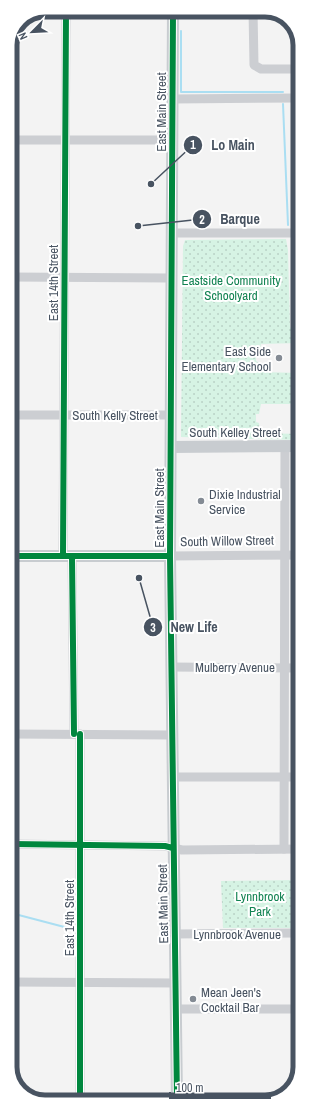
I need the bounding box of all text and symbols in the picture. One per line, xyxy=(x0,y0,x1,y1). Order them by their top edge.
north arrow xyxy=(12,12,52,52)
text: N xyxy=(15,30,31,42)
street label: East Main Street xyxy=(153,72,170,152)
callout: Lo Main xyxy=(183,132,263,158)
text: Lo Main xyxy=(211,136,255,154)
text: 1 xyxy=(190,137,196,153)
callout: Barque xyxy=(192,206,268,232)
text: Barque xyxy=(220,210,260,228)
text: 2 xyxy=(199,212,205,228)
street label: East 14th Street xyxy=(45,245,62,321)
park label: Eastside Community Schoolyard xyxy=(182,272,281,304)
place label: East Side Elementary School xyxy=(182,343,271,375)
marker: East Side Elementary School xyxy=(274,353,284,363)
street label: South Kelly Street xyxy=(72,407,158,424)
street label: South Kelley Street xyxy=(189,424,281,441)
street label: East Main Street xyxy=(151,468,168,548)
place label: Dixie Industrial Service xyxy=(209,486,281,518)
marker: Dixie Industrial Service xyxy=(196,496,206,506)
street label: South Willow Street xyxy=(180,532,274,550)
callout: New Life xyxy=(143,614,226,640)
text: New Life xyxy=(170,618,218,636)
text: 3 xyxy=(150,620,156,636)
street label: Mulberry Avenue xyxy=(195,659,275,676)
street label: East Main Street xyxy=(154,864,172,944)
street label: East 14th Street xyxy=(61,880,78,956)
park label: Lynnbrook Park xyxy=(235,888,285,920)
street label: Lynnbrook Avenue xyxy=(193,926,281,943)
place label: Mean Jeen's Cocktail Bar xyxy=(201,984,261,1016)
marker: Mean Jeen's Cocktail Bar xyxy=(188,994,198,1004)
scale bar xyxy=(170,1074,270,1100)
text: 100 m xyxy=(176,1080,203,1096)

